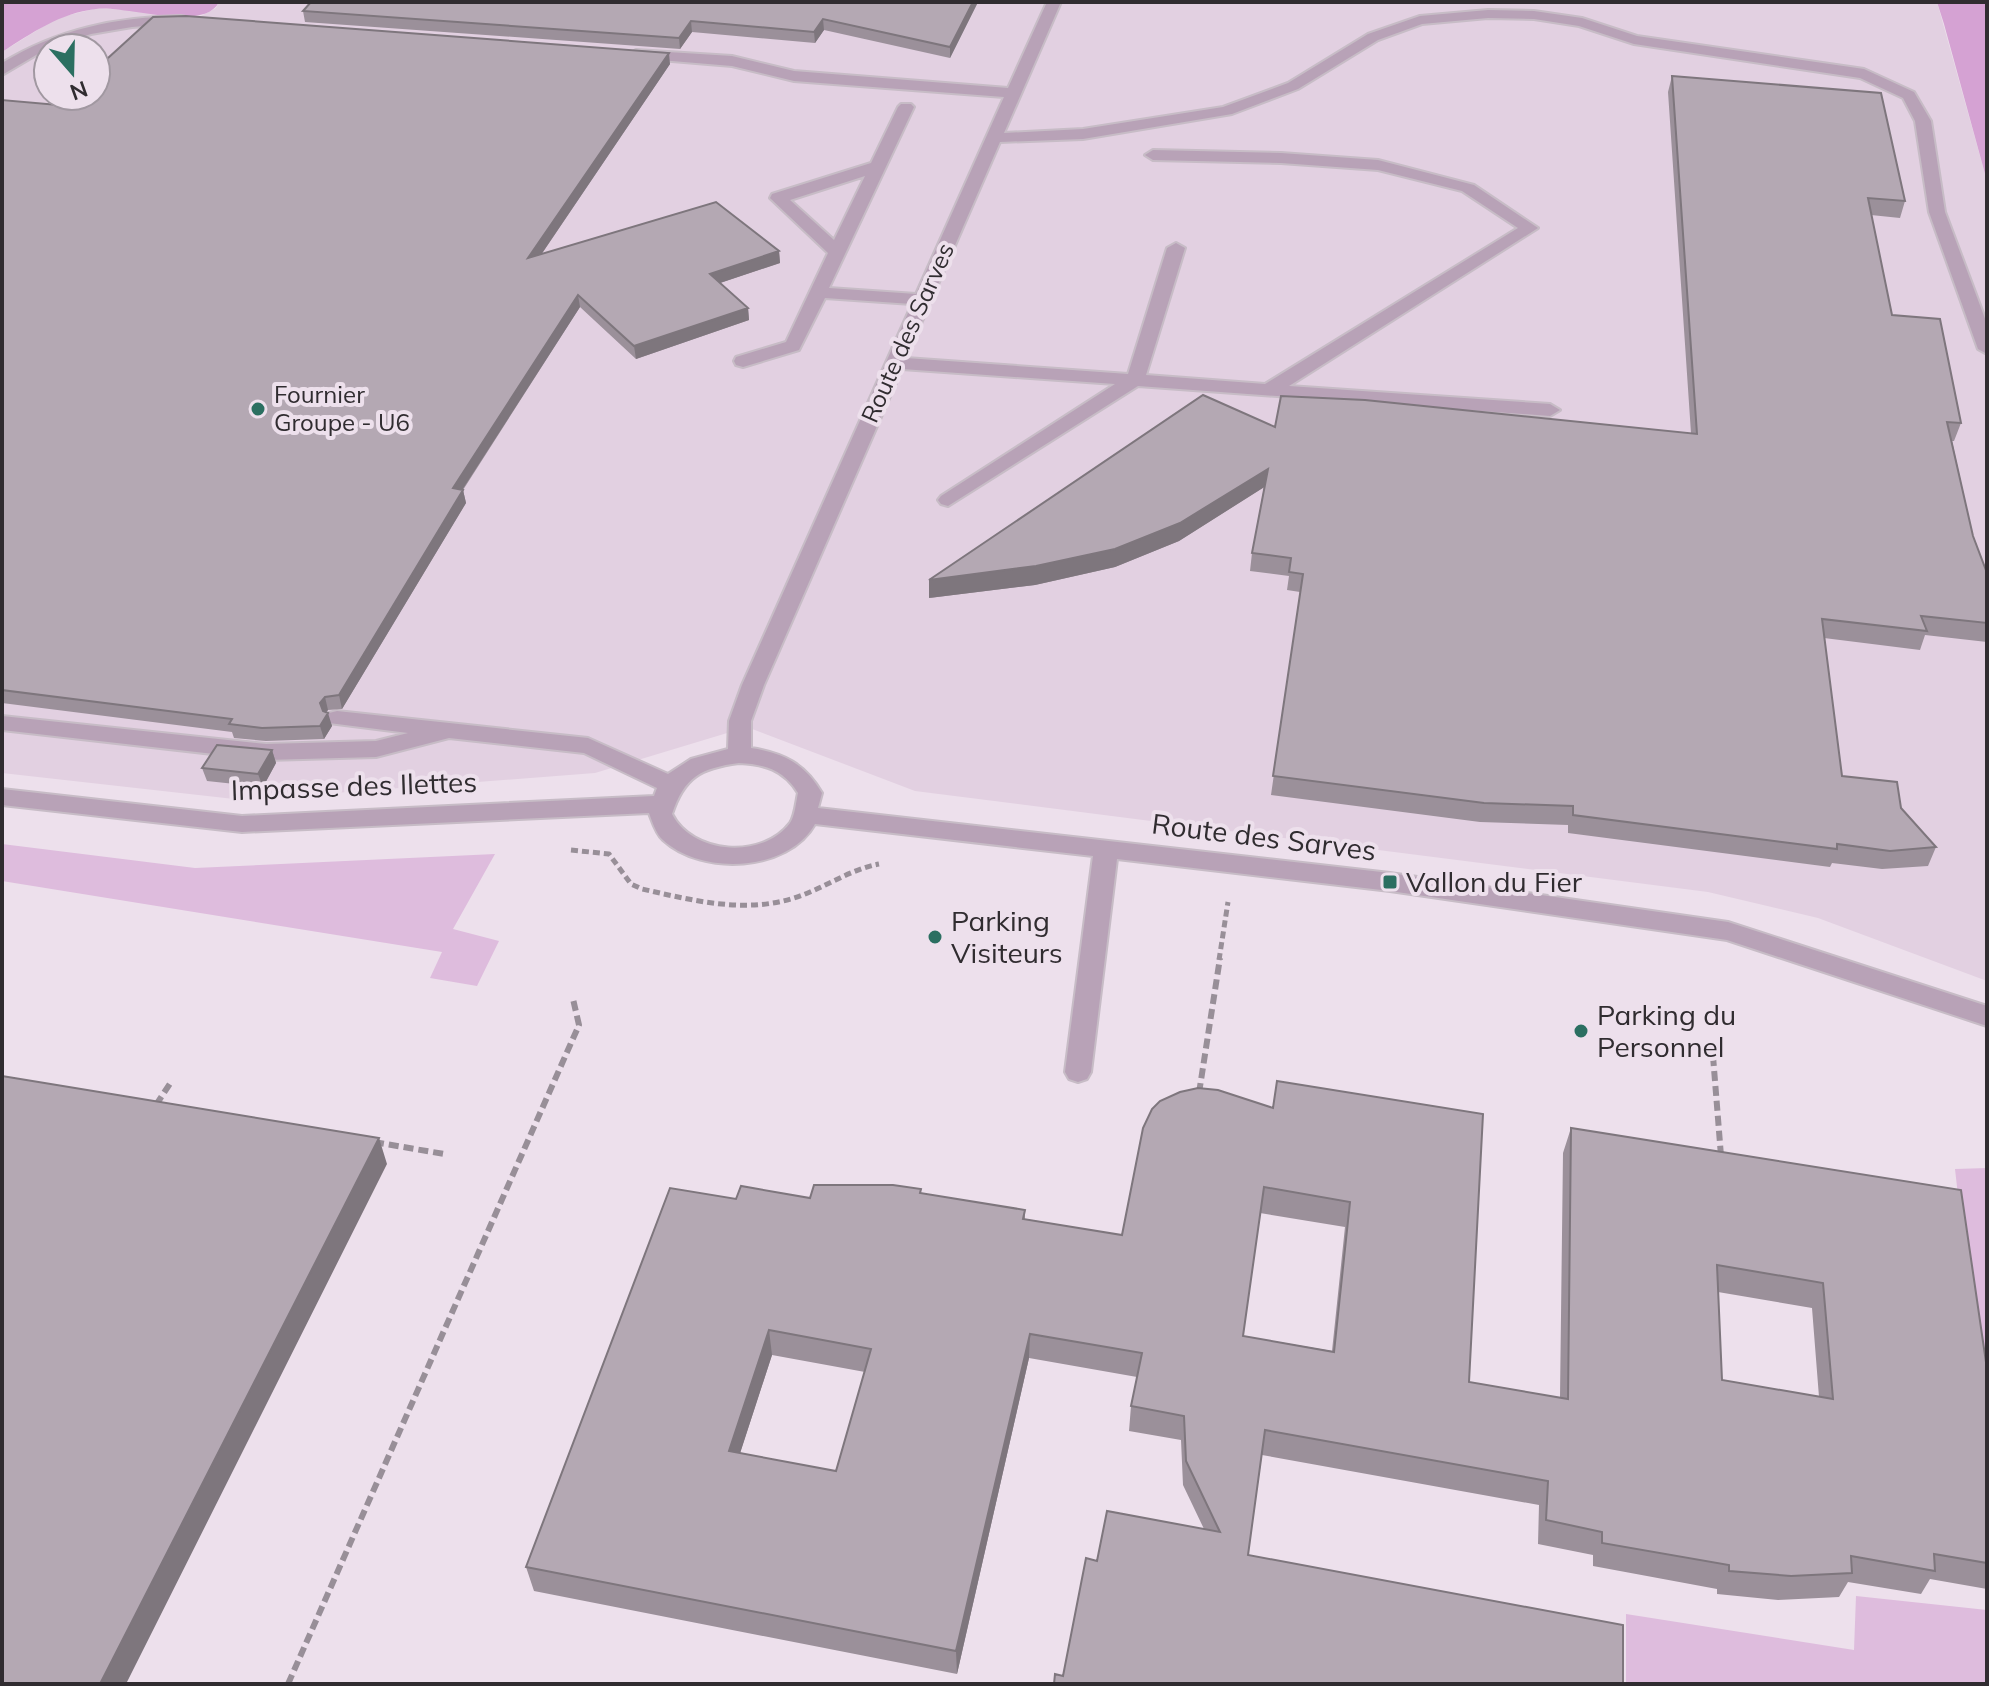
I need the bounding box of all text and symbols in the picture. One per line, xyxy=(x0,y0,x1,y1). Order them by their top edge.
north arrow xyxy=(32,32,112,112)
text: N xyxy=(66,75,91,107)
street label: Route des Sarves xyxy=(854,238,960,427)
place label: Fournier Groupe - U6 xyxy=(274,379,410,437)
marker: Fournier Groupe - U6 xyxy=(249,400,267,418)
street label: Impasse des Ilettes xyxy=(230,764,478,807)
street label: Route des Sarves xyxy=(1150,805,1378,868)
place label: Vallon du Fier xyxy=(1406,864,1583,899)
marker: Vallon du Fier xyxy=(1381,873,1399,891)
place label: Parking Visiteurs xyxy=(951,903,1063,970)
marker: Parking Visiteurs xyxy=(926,928,944,946)
place label: Parking du Personnel xyxy=(1597,997,1736,1064)
marker: Parking du Personnel xyxy=(1572,1022,1590,1040)

